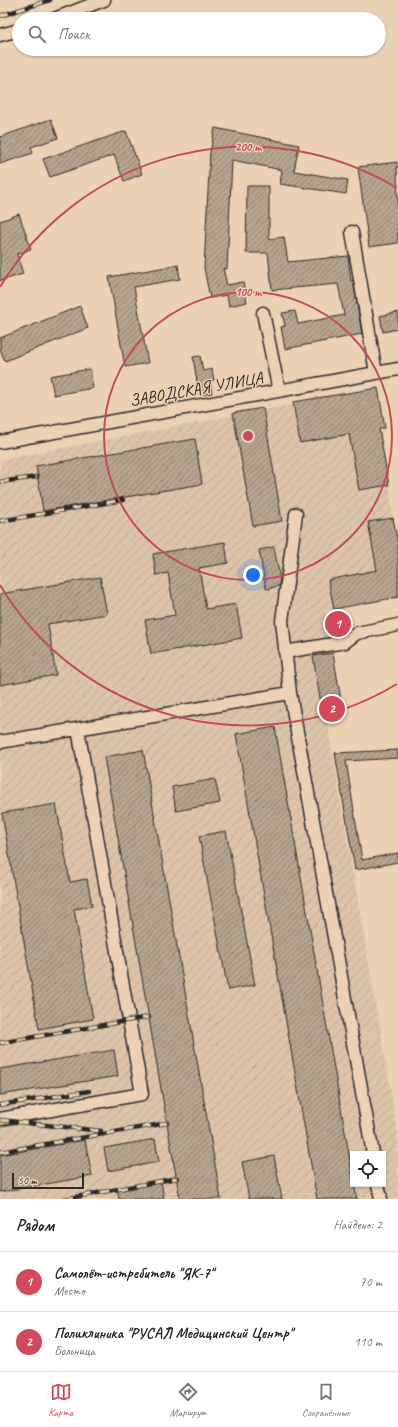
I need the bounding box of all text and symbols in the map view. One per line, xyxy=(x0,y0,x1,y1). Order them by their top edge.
search box xyxy=(12,12,386,56)
icon: search xyxy=(26,23,48,45)
text: Поиск xyxy=(58,25,90,44)
text: 200 m xyxy=(235,139,262,155)
text: 100 m xyxy=(235,284,262,300)
street label: ЗАВОДСКАЯ УЛИЦА xyxy=(128,367,266,411)
centre of rings xyxy=(241,429,255,443)
your location xyxy=(243,565,263,585)
pin: 1 xyxy=(325,609,351,639)
pin: 2 xyxy=(319,694,345,724)
map controls xyxy=(350,1151,386,1187)
button: locate xyxy=(350,1151,386,1187)
scale bar xyxy=(12,1171,84,1190)
text: 50 m xyxy=(18,1173,37,1187)
text: Рядом xyxy=(16,1215,54,1236)
text: Найдено: 2 xyxy=(334,1217,382,1233)
text: Самолёт-истребитель "ЯК-7" xyxy=(54,1264,213,1283)
text: 1 xyxy=(26,1274,32,1290)
text: 70 m xyxy=(360,1274,382,1290)
text: Место xyxy=(54,1283,85,1299)
text: Поликлиника "РУСАЛ Медицинский Центр" xyxy=(54,1324,292,1343)
text: 2 xyxy=(26,1334,32,1350)
text: 110 m xyxy=(354,1334,382,1350)
text: Больница xyxy=(54,1343,95,1359)
tab: Карта xyxy=(48,1381,73,1419)
tab: Маршрут xyxy=(170,1381,206,1419)
tab: Сохранённые xyxy=(302,1381,350,1419)

